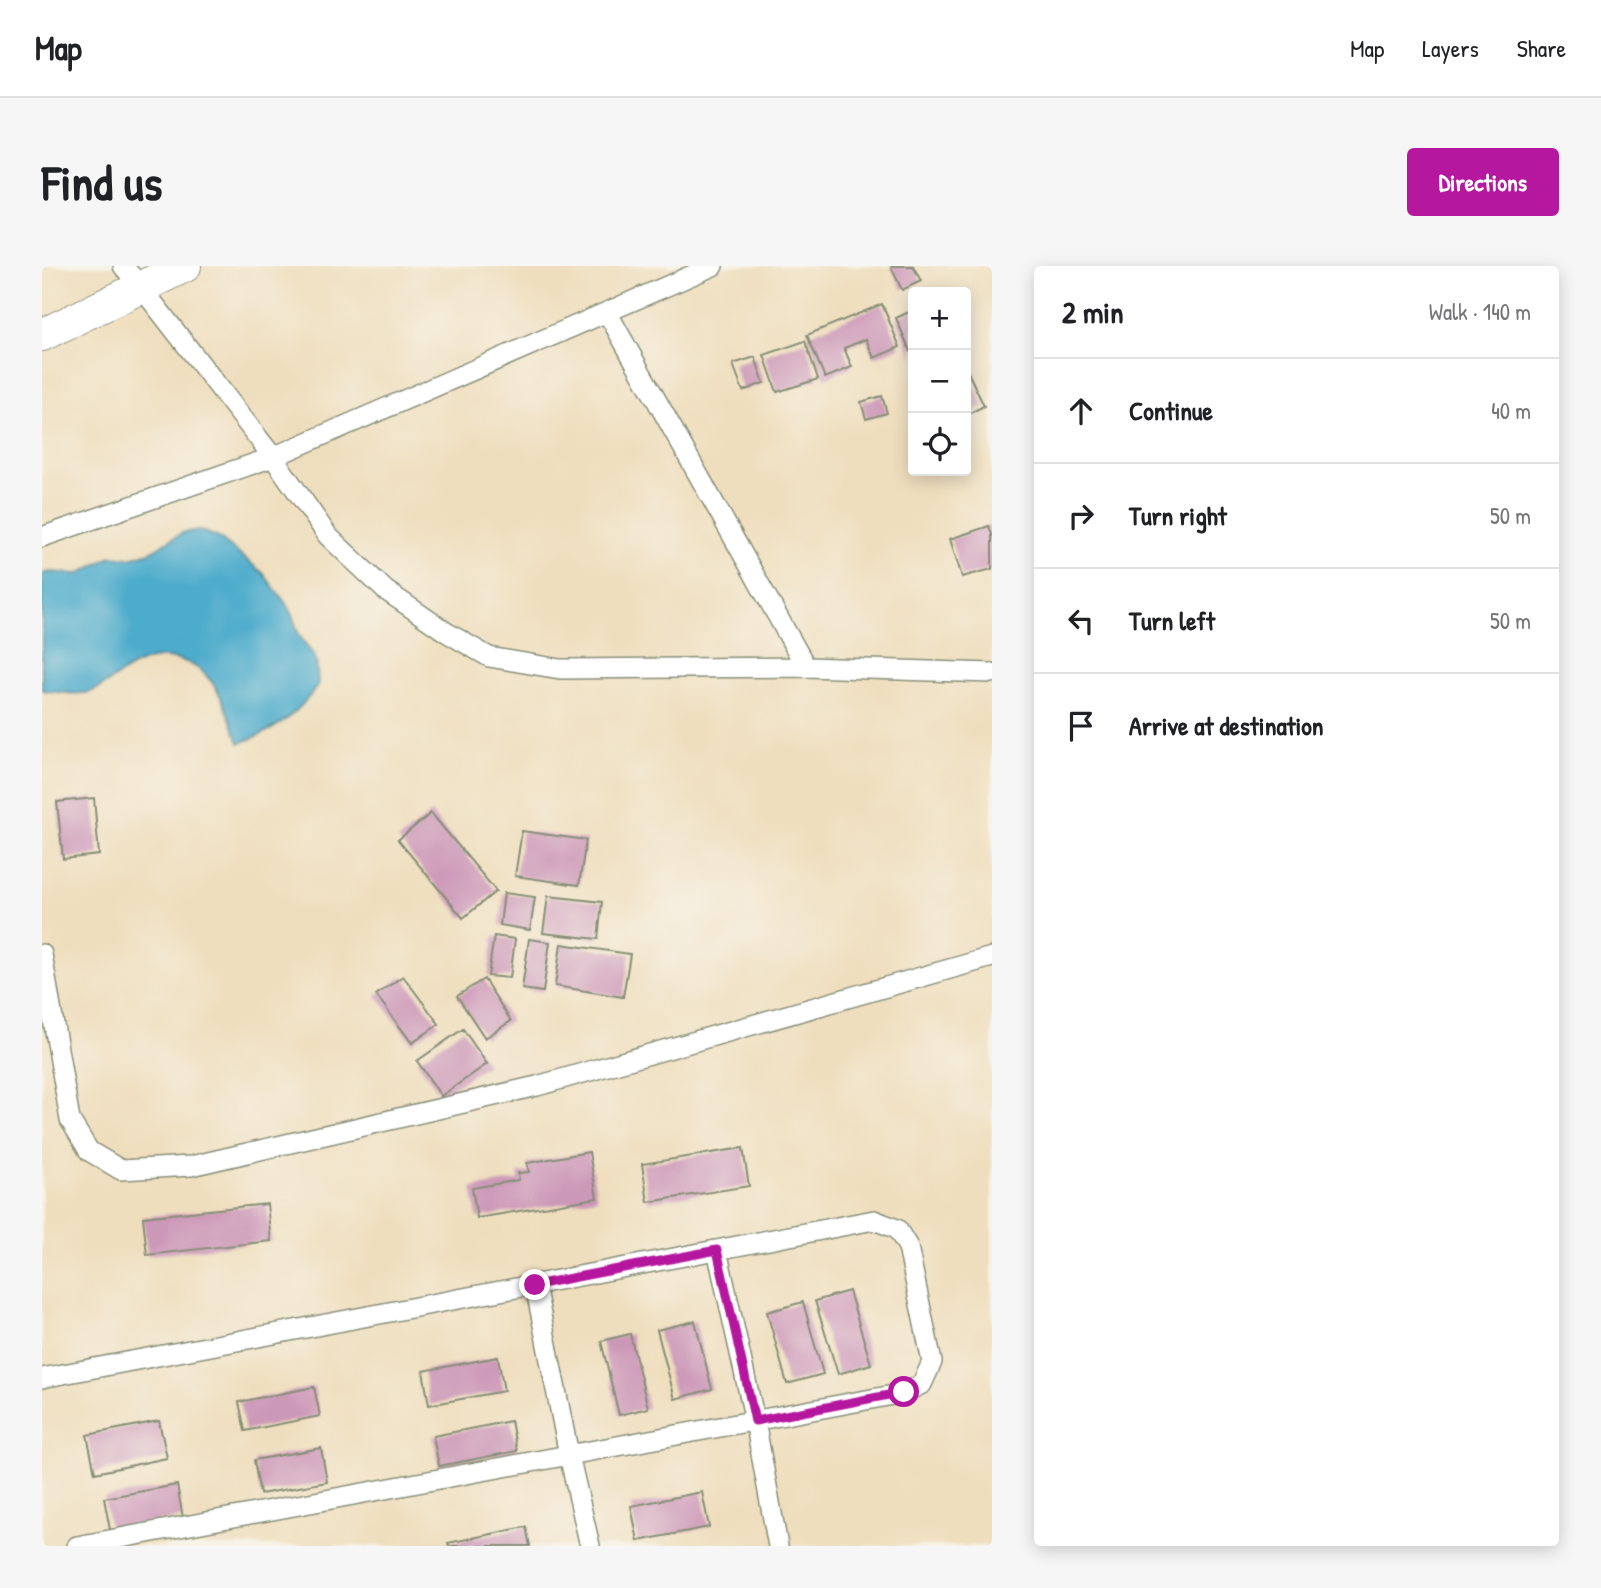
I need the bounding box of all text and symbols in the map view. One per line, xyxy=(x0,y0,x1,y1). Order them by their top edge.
text: Map xyxy=(35,26,82,70)
text: Map xyxy=(1350,32,1384,64)
text: Layers xyxy=(1422,32,1479,64)
text: Share xyxy=(1517,32,1566,64)
button: Directions xyxy=(1407,148,1559,216)
text: Find us xyxy=(42,149,162,215)
map controls xyxy=(908,287,971,476)
button: + xyxy=(908,287,971,350)
text: 2 min xyxy=(1062,292,1124,332)
text: Walk · 140 m xyxy=(1429,296,1531,327)
button: − xyxy=(908,350,971,413)
icon: ahead xyxy=(1062,392,1100,430)
text: Continue xyxy=(1129,393,1213,428)
text: 40 m xyxy=(1491,395,1531,426)
button: locate xyxy=(908,413,971,476)
icon: right xyxy=(1062,497,1100,535)
text: Turn right xyxy=(1129,498,1227,533)
text: 50 m xyxy=(1490,500,1531,531)
icon: left xyxy=(1062,602,1100,640)
text: Turn left xyxy=(1129,603,1215,638)
text: 50 m xyxy=(1490,605,1531,636)
icon: arrive xyxy=(1062,707,1100,745)
text: Arrive at destination xyxy=(1129,708,1324,743)
route end xyxy=(519,1269,550,1300)
route start xyxy=(888,1376,919,1407)

